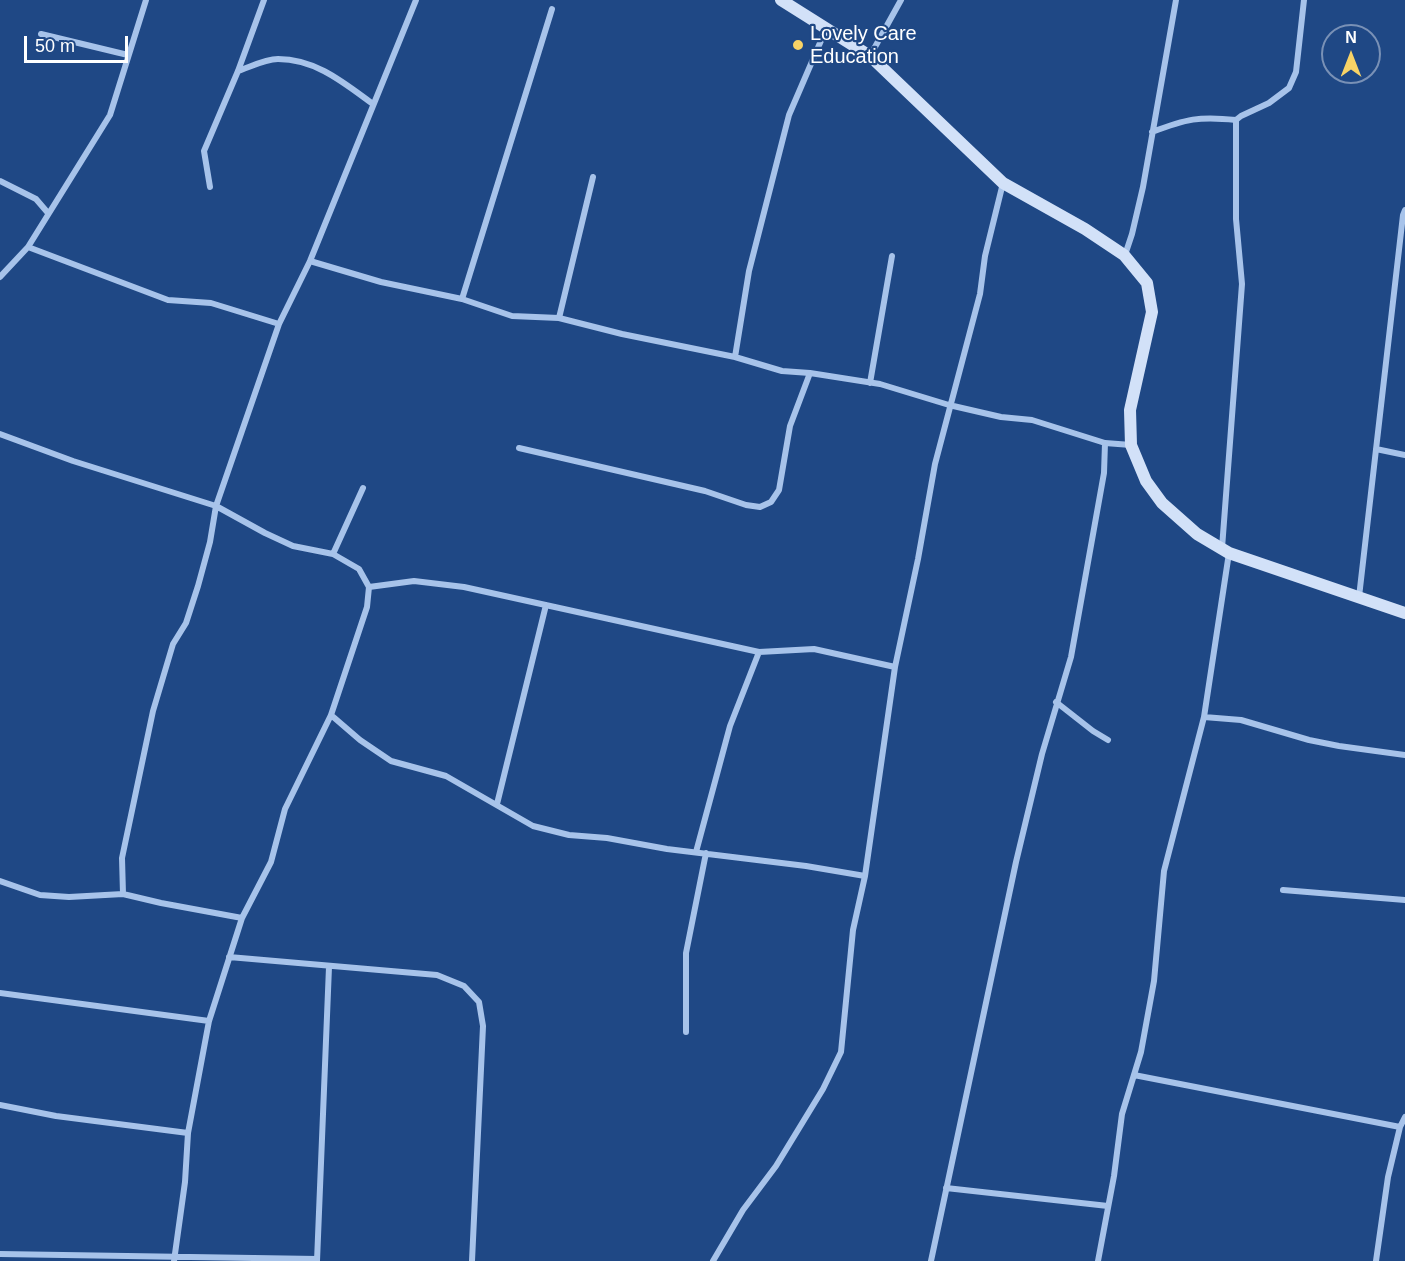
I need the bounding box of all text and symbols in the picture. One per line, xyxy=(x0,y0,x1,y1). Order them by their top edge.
place label: Lovely Care Education xyxy=(810,22,917,69)
scale bar xyxy=(27,24,130,62)
north arrow xyxy=(1321,24,1381,84)
text: N xyxy=(1345,29,1357,46)
text: 50 m xyxy=(35,36,75,56)
marker: Lovely Care Education xyxy=(791,38,805,52)

